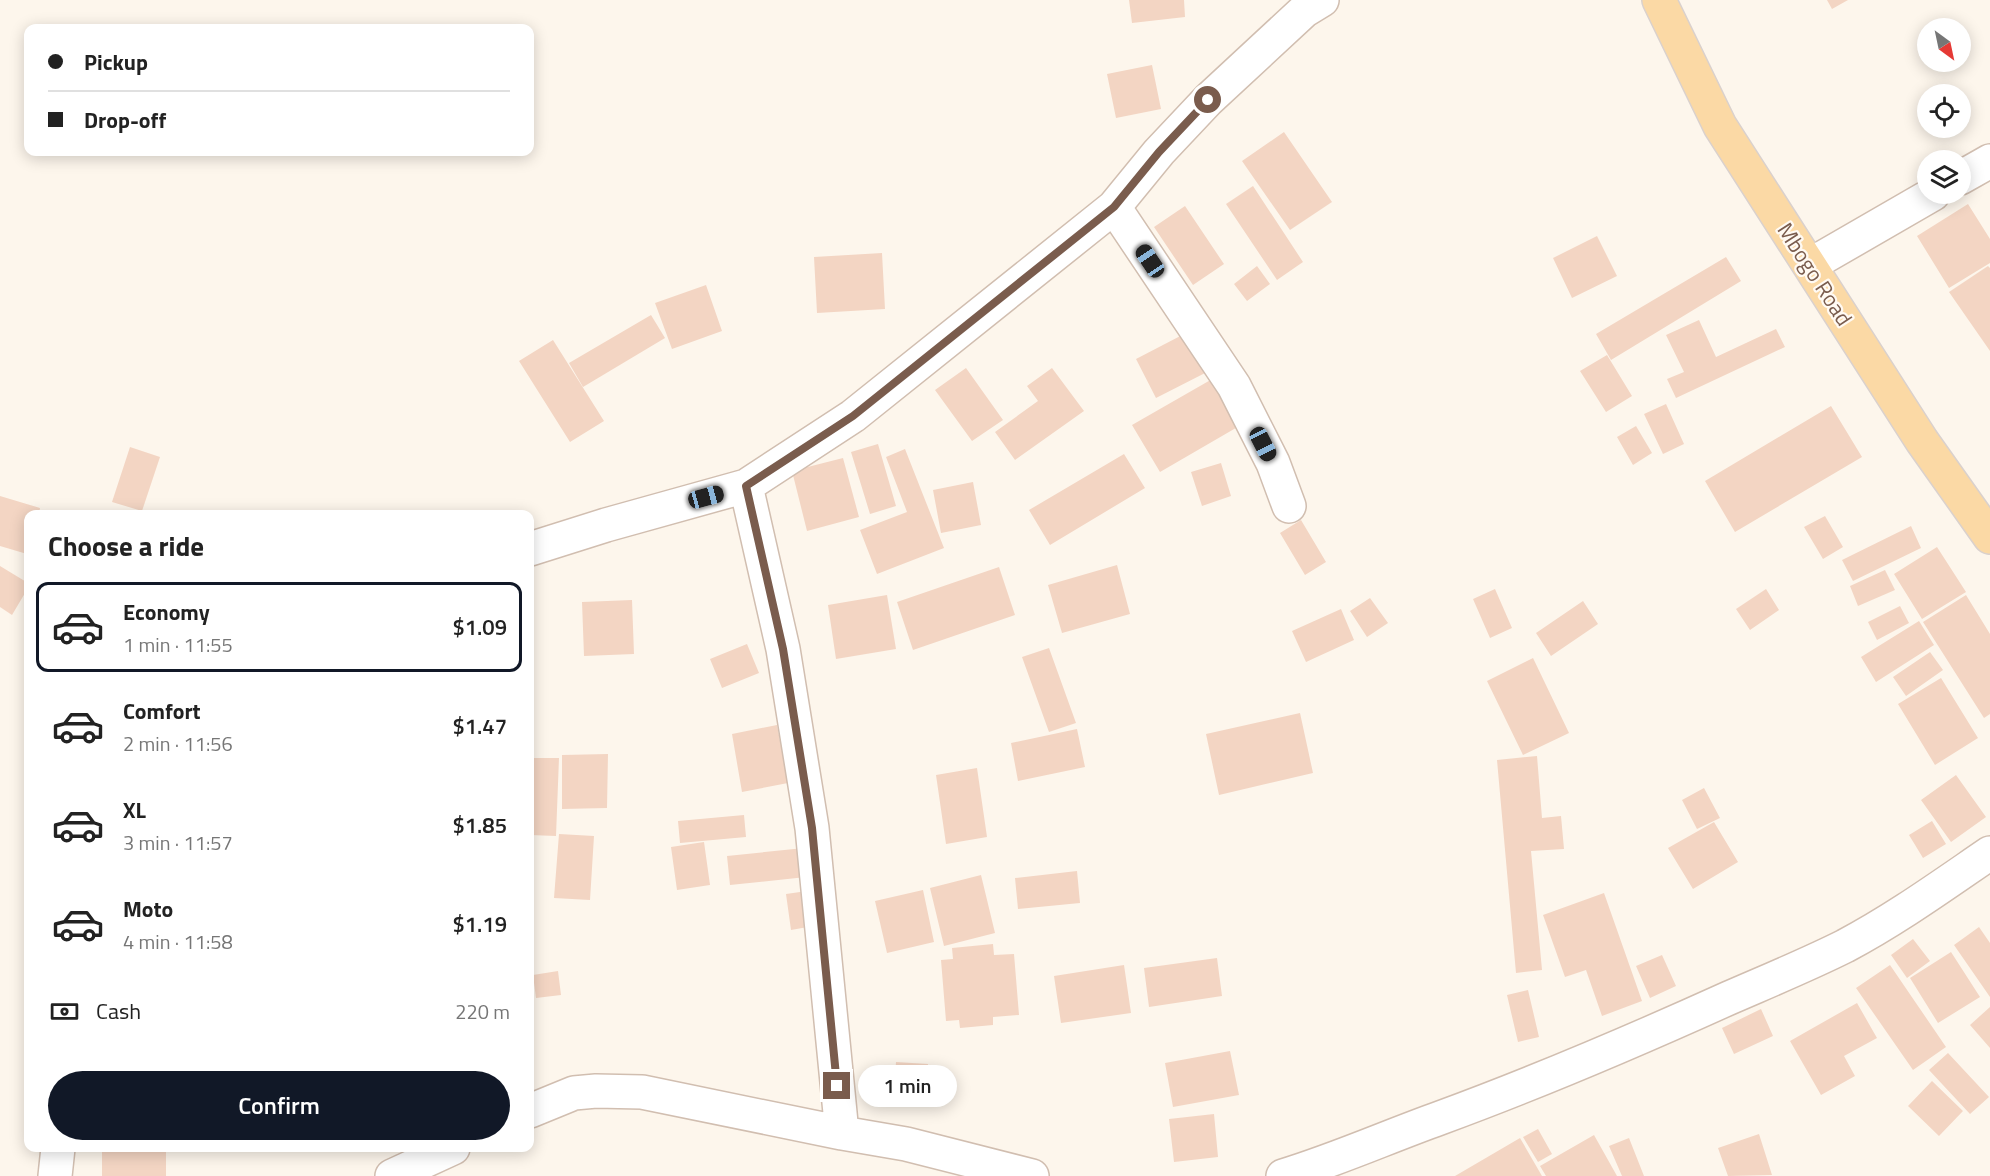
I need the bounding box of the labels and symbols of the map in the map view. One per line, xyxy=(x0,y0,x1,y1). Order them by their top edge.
north arrow xyxy=(1917,18,1971,72)
route start xyxy=(1194,86,1221,113)
street label: Mbogo Road xyxy=(1769,216,1861,332)
car xyxy=(1132,241,1168,281)
car xyxy=(1247,424,1279,464)
car xyxy=(686,484,726,510)
callout: 1 min xyxy=(858,1065,957,1107)
route end xyxy=(823,1072,850,1099)

